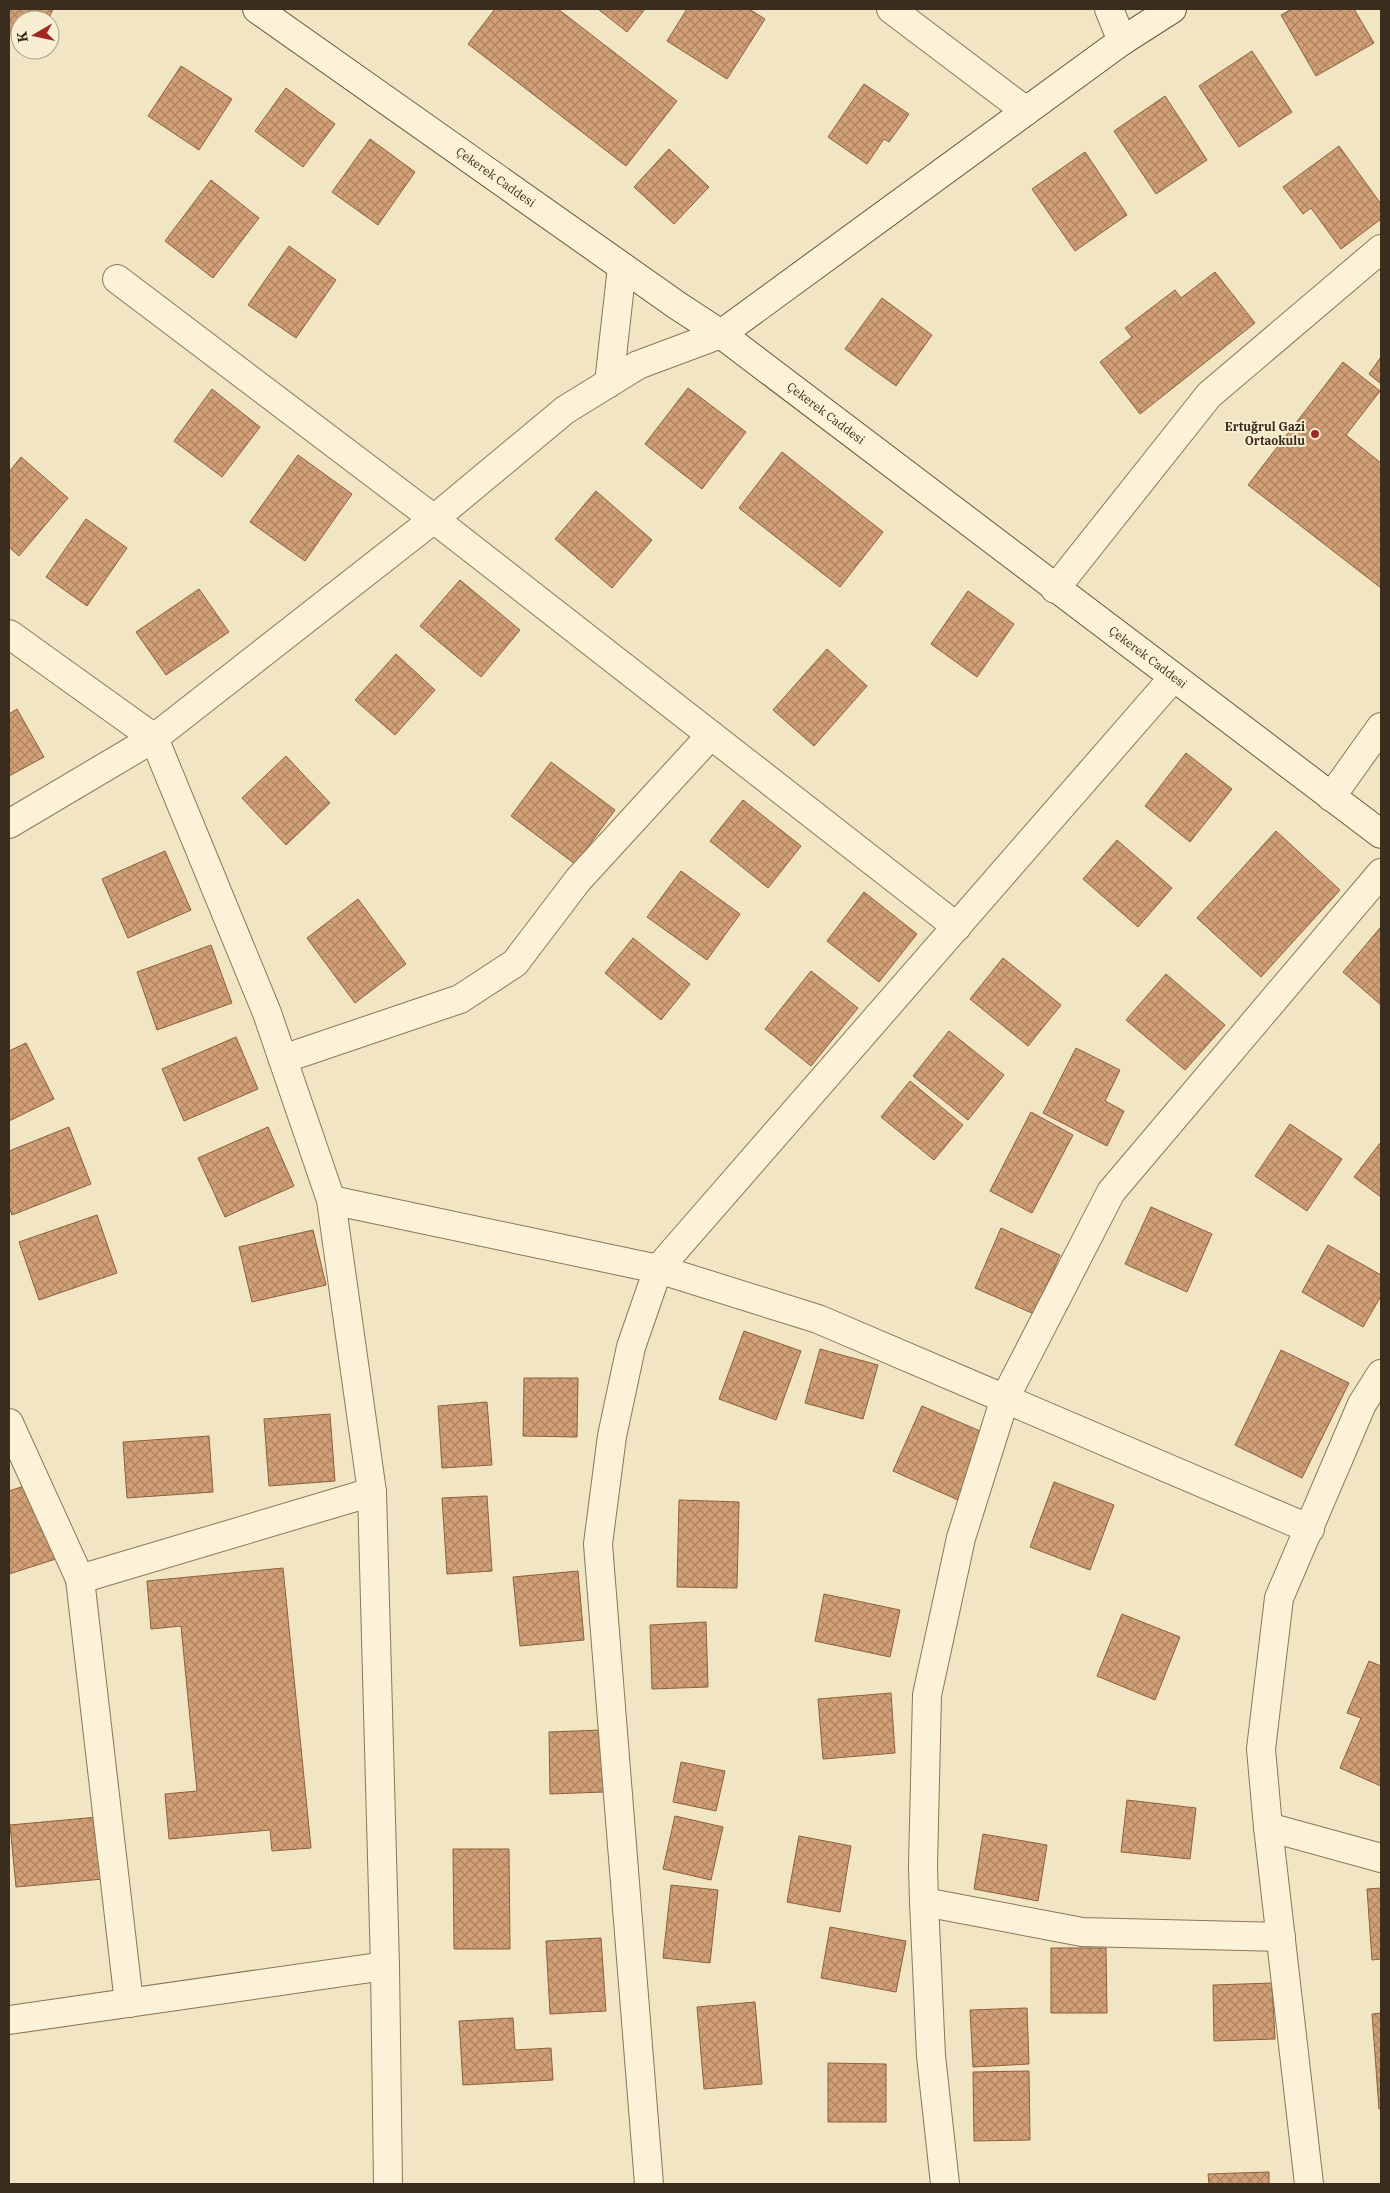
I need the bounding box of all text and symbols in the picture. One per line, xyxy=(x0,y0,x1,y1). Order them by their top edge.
north arrow xyxy=(10,10,60,60)
text: K xyxy=(12,30,32,44)
street label: Çekerek Caddesi xyxy=(453,144,539,210)
street label: Çekerek Caddesi xyxy=(784,379,868,447)
place label: Ertuğrul Gazi Ortaokulu xyxy=(1225,419,1305,448)
marker: Ertuğrul Gazi Ortaokulu xyxy=(1309,428,1321,440)
street label: Çekerek Caddesi xyxy=(1106,623,1190,691)

